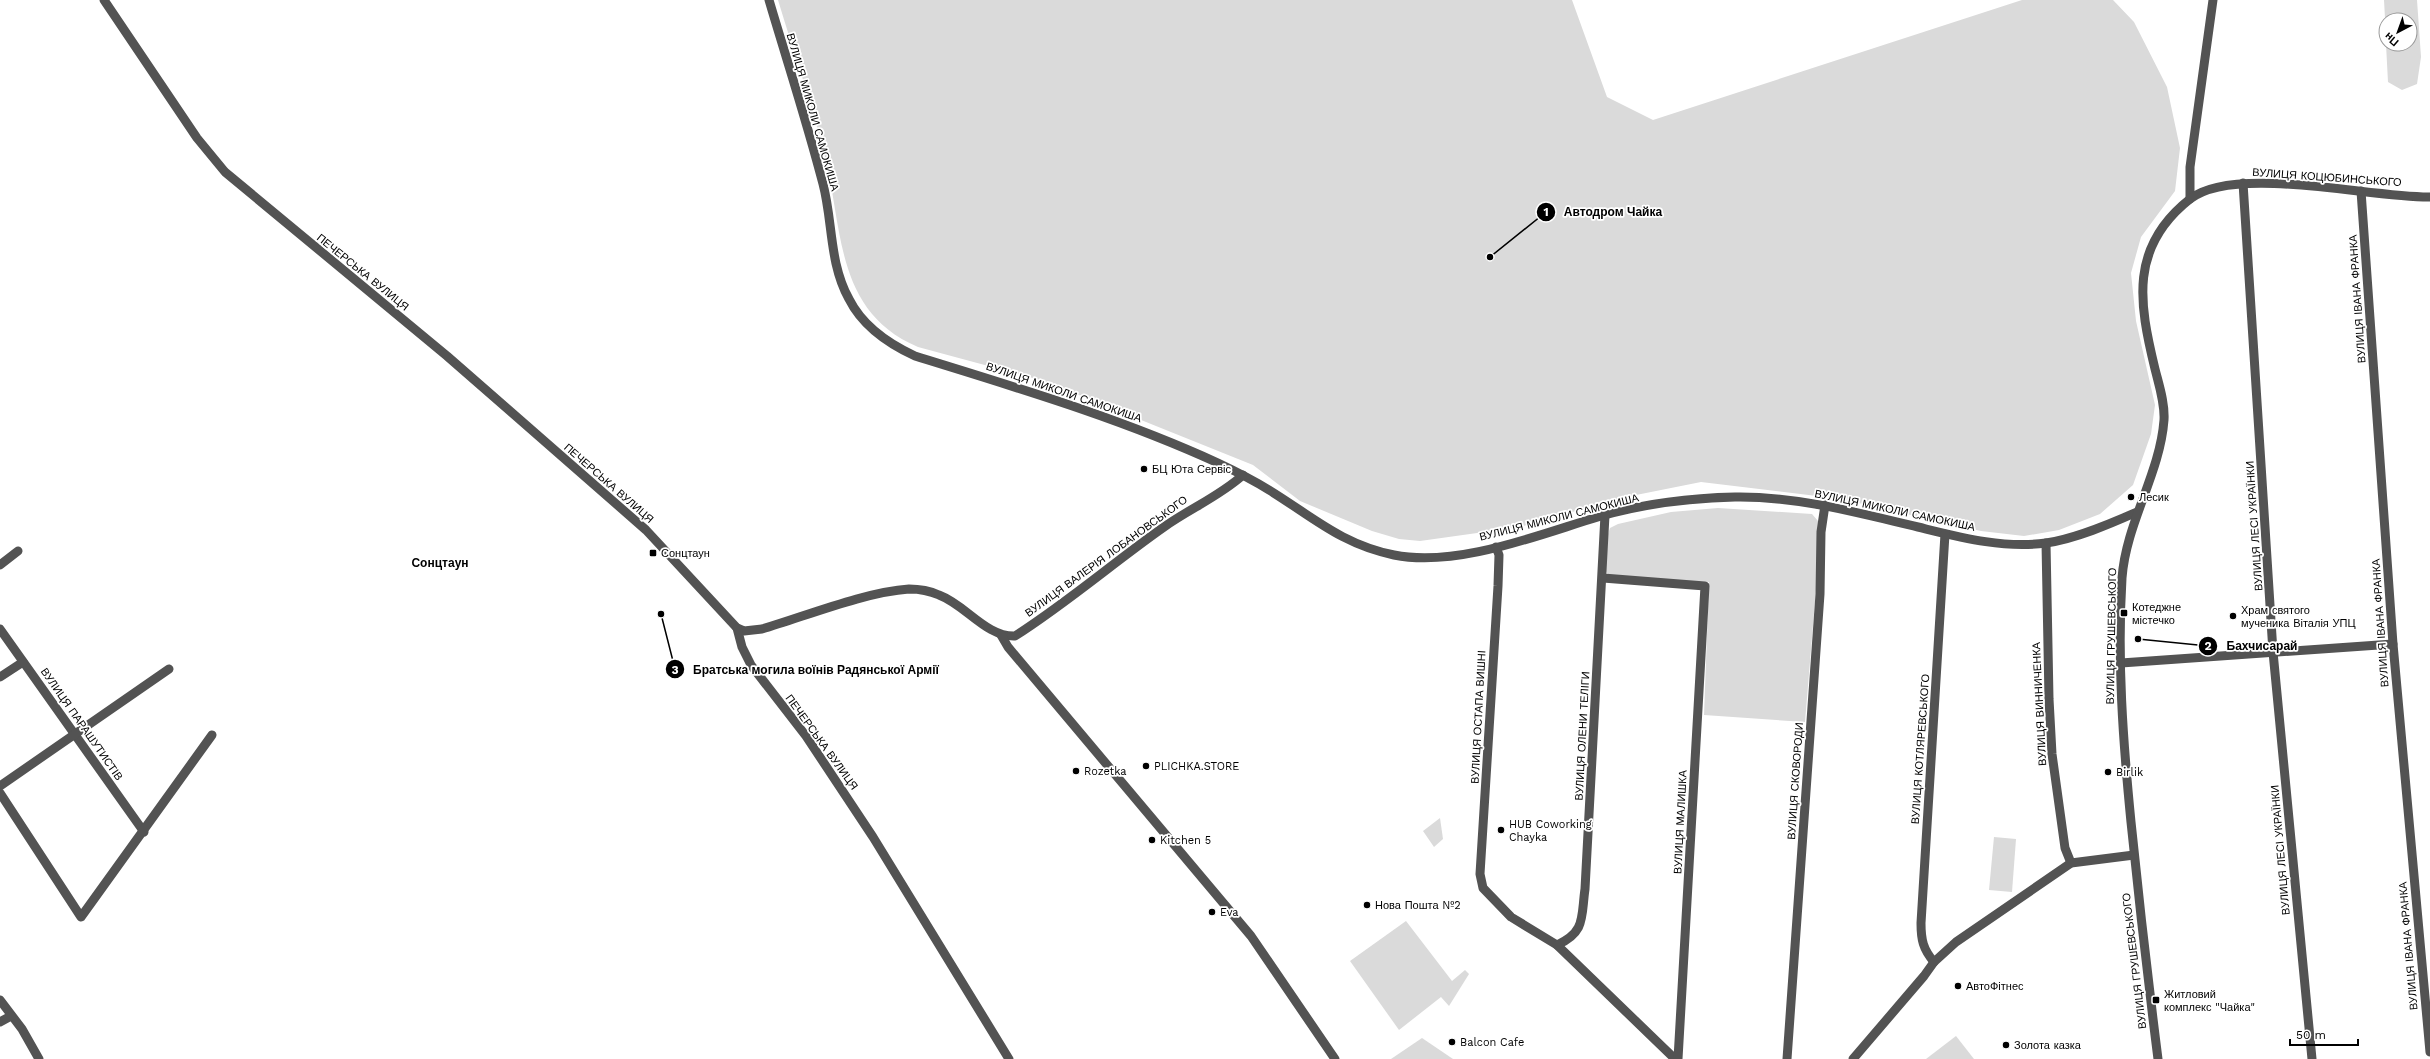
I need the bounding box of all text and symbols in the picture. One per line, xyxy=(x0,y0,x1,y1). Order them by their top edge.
north arrow xyxy=(2378,12,2418,52)
text: Пн xyxy=(2382,29,2402,49)
street label: ВУЛИЦЯ МИКОЛИ САМОКИША xyxy=(784,32,842,193)
street label: ВУЛИЦЯ КОЦЮБИНСЬКОГО xyxy=(2252,166,2402,189)
callout: Автодром Чайка xyxy=(1536,200,1670,224)
text: 1 xyxy=(1543,205,1549,219)
text: Автодром Чайка xyxy=(1564,205,1663,219)
street label: ПЕЧЕРСЬКА ВУЛИЦЯ xyxy=(314,231,411,314)
street label: ВУЛИЦЯ ІВАНА ФРАНКА xyxy=(2346,234,2368,364)
street label: ВУЛИЦЯ МИКОЛИ САМОКИША xyxy=(984,360,1144,425)
street label: ПЕЧЕРСЬКА ВУЛИЦЯ xyxy=(561,441,656,526)
street label: ВУЛИЦЯ ЛЕСІ УКРАЇНКИ xyxy=(2243,460,2266,592)
place label: БЦ Юта Сервіс xyxy=(1152,463,1231,476)
marker: БЦ Юта Сервіс xyxy=(1139,464,1149,474)
street label: ВУЛИЦЯ МИКОЛИ САМОКИША xyxy=(1813,487,1977,534)
street label: ВУЛИЦЯ МИКОЛИ САМОКИША xyxy=(1478,491,1641,544)
place label: Лесик xyxy=(2139,491,2169,504)
marker: Лесик xyxy=(2126,492,2136,502)
street label: ВУЛИЦЯ ВАЛЕРІЯ ЛОБАНОВСЬКОГО xyxy=(1023,493,1190,620)
place label: Сонцтаун xyxy=(661,547,710,560)
marker: Сонцтаун xyxy=(648,548,658,558)
district label: Сонцтаун xyxy=(411,556,469,570)
street label: ВУЛИЦЯ ІВАНА ФРАНКА xyxy=(2369,558,2391,688)
street label: ВУЛИЦЯ ГРУШЕВСЬКОГО xyxy=(2104,567,2119,705)
place label: Котеджне містечко xyxy=(2132,601,2181,627)
place label: Храм святого мученика Віталія УПЦ xyxy=(2241,604,2356,630)
marker: Котеджне містечко xyxy=(2119,608,2129,618)
marker: Храм святого мученика Віталія УПЦ xyxy=(2228,611,2238,621)
callout: Бахчисарай xyxy=(2198,634,2305,658)
text: 2 xyxy=(2204,639,2212,653)
text: Бахчисарай xyxy=(2227,639,2297,653)
street label: ВУЛИЦЯ ВИННИЧЕНКА xyxy=(2030,641,2049,766)
street label: ВУЛИЦЯ ОСТАПА ВИШНІ xyxy=(1469,650,1488,784)
callout: Братська могила воїнів Радянської Армії xyxy=(665,657,947,681)
text: 3 xyxy=(671,663,679,677)
text: Братська могила воїнів Радянської Армії xyxy=(693,663,940,677)
street label: ВУЛИЦЯ ПАРАШУТИСТІВ xyxy=(38,666,125,783)
street label: ВУЛИЦЯ ОЛЕНИ ТЕЛІГИ xyxy=(1573,671,1592,801)
street label: ВУЛИЦЯ КОТЛЯРЕВСЬКОГО xyxy=(1909,673,1932,825)
street label: ПЕЧЕРСЬКА ВУЛИЦЯ xyxy=(783,692,861,793)
street label: ВУЛИЦЯ СКОВОРОДИ xyxy=(1785,722,1806,840)
place label: PLICHKA.STORE xyxy=(1154,760,1239,773)
marker: PLICHKA.STORE xyxy=(1141,761,1151,771)
place label: Rozetka xyxy=(1084,765,1127,778)
marker: Rozetka xyxy=(1071,766,1081,776)
place label: Birlik xyxy=(2116,766,2143,779)
marker: Birlik xyxy=(2103,767,2113,777)
street label: ВУЛИЦЯ МАЛИШКА xyxy=(1671,769,1690,874)
street label: ВУЛИЦЯ ЛЕСІ УКРАЇНКИ xyxy=(2268,784,2293,916)
place label: HUB Coworking Chayka xyxy=(1509,818,1592,844)
marker: HUB Coworking Chayka xyxy=(1496,825,1506,835)
place label: Kitchen 5 xyxy=(1160,834,1211,847)
marker: Kitchen 5 xyxy=(1147,835,1157,845)
street label: ВУЛИЦЯ ІВАНА ФРАНКА xyxy=(2396,881,2421,1011)
street label: ВУЛИЦЯ ГРУШЕВСЬКОГО xyxy=(2120,892,2149,1030)
place label: Нова Пошта №2 xyxy=(1375,899,1461,912)
marker: Нова Пошта №2 xyxy=(1362,900,1372,910)
place label: Eva xyxy=(1220,906,1238,919)
marker: Eva xyxy=(1207,907,1217,917)
place label: АвтоФітнес xyxy=(1966,980,2024,993)
marker: АвтоФітнес xyxy=(1953,981,1963,991)
place label: Житловий комплекс "Чайка" xyxy=(2164,988,2255,1014)
marker: Житловий комплекс "Чайка" xyxy=(2151,995,2161,1005)
scale bar xyxy=(2290,1021,2358,1047)
text: 50 m xyxy=(2296,1028,2326,1042)
place label: Balcon Cafe xyxy=(1460,1036,1524,1049)
marker: Balcon Cafe xyxy=(1447,1037,1457,1047)
place label: Золота казка xyxy=(2014,1039,2082,1052)
marker: Золота казка xyxy=(2001,1040,2011,1050)

